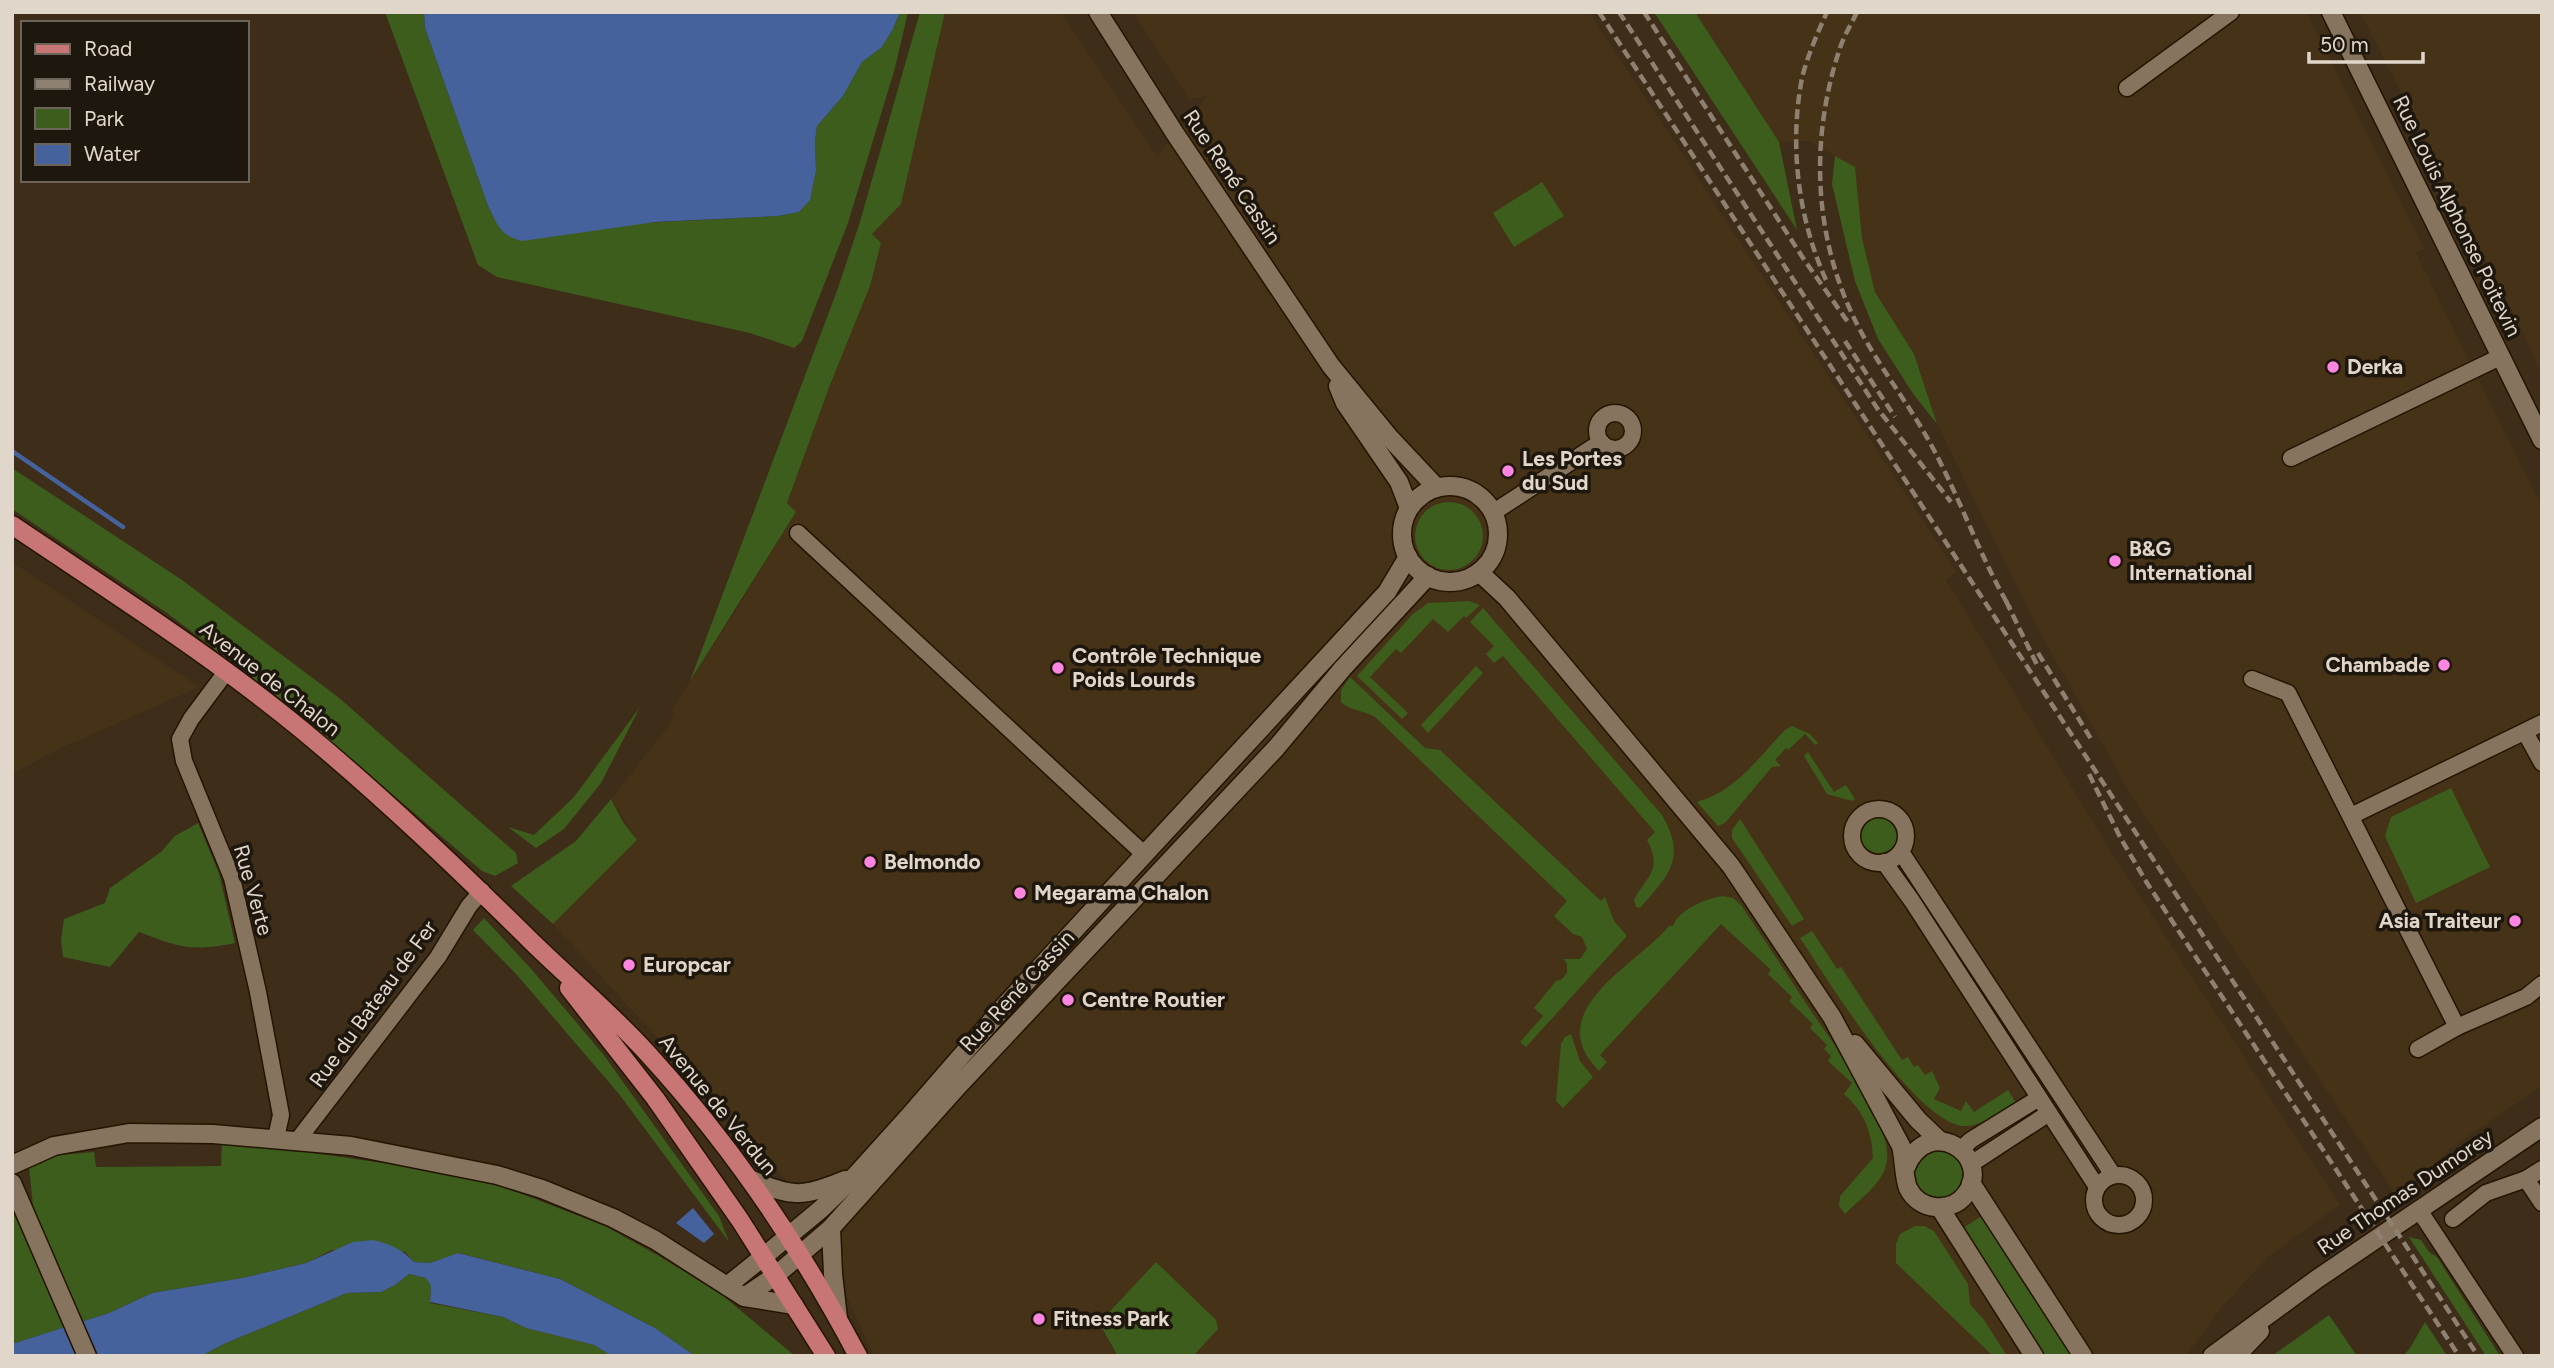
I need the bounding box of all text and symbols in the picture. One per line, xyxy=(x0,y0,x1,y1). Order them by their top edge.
legend xyxy=(21,21,248,182)
scale bar xyxy=(2309,21,2423,65)
text: 50 m xyxy=(2320,32,2369,57)
text: Road xyxy=(84,36,132,61)
text: Railway xyxy=(84,71,155,96)
street label: Rue Louis Alphonse Poitevin xyxy=(2388,91,2527,340)
street label: Rue René Cassin xyxy=(1178,105,1287,249)
text: Park xyxy=(84,106,125,131)
text: Water xyxy=(84,141,140,166)
place label: Derka xyxy=(2347,354,2403,379)
marker: Derka xyxy=(2325,359,2341,375)
place label: Les Portes du Sud xyxy=(1522,446,1622,495)
marker: Les Portes du Sud xyxy=(1500,463,1516,479)
place label: B&G International xyxy=(2129,536,2252,585)
marker: B&G International xyxy=(2107,553,2123,569)
street label: Avenue de Chalon xyxy=(195,616,345,741)
place label: Contrôle Technique Poids Lourds xyxy=(1072,643,1261,692)
place label: Chambade xyxy=(2325,652,2430,677)
marker: Chambade xyxy=(2436,657,2452,673)
marker: Contrôle Technique Poids Lourds xyxy=(1050,660,1066,676)
street label: Rue Verte xyxy=(229,842,278,938)
place label: Belmondo xyxy=(884,849,981,874)
marker: Belmondo xyxy=(862,854,878,870)
place label: Megarama Chalon xyxy=(1034,880,1209,905)
marker: Megarama Chalon xyxy=(1012,885,1028,901)
place label: Asia Traiteur xyxy=(2379,908,2501,933)
marker: Asia Traiteur xyxy=(2507,913,2523,929)
street label: Rue du Bateau de Fer xyxy=(304,915,442,1092)
street label: Rue René Cassin xyxy=(954,925,1079,1056)
place label: Europcar xyxy=(643,952,731,977)
marker: Europcar xyxy=(621,957,637,973)
place label: Centre Routier xyxy=(1082,987,1225,1012)
marker: Centre Routier xyxy=(1060,992,1076,1008)
street label: Avenue de Verdun xyxy=(654,1030,783,1180)
street label: Rue Thomas Dumorey xyxy=(2312,1124,2497,1260)
place label: Fitness Park xyxy=(1053,1306,1170,1331)
marker: Fitness Park xyxy=(1031,1311,1047,1327)

